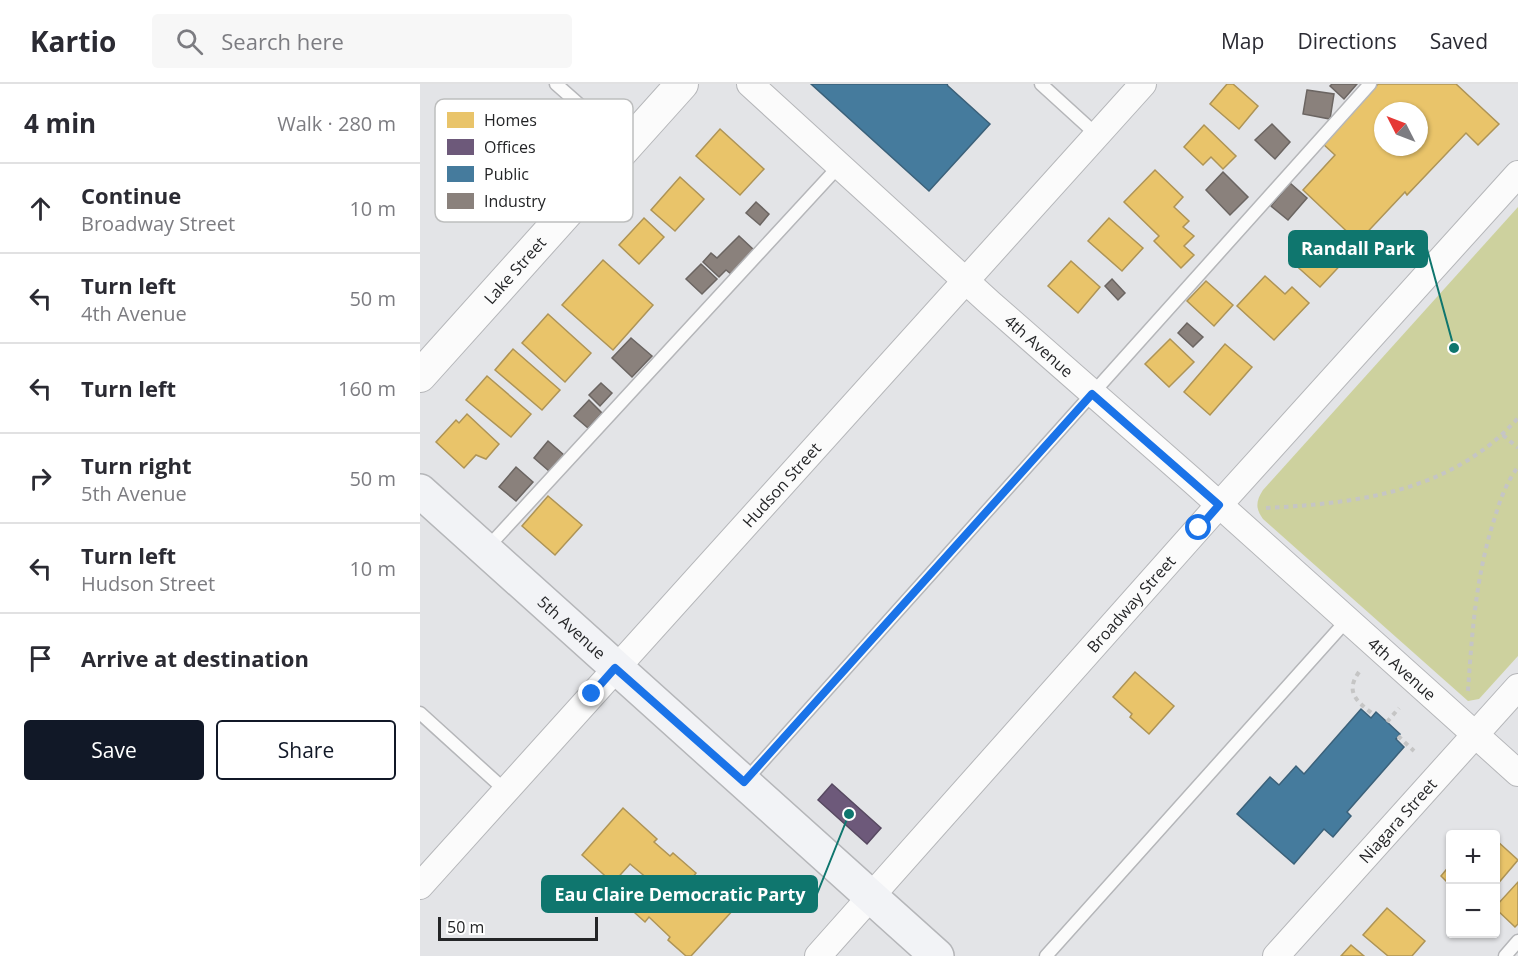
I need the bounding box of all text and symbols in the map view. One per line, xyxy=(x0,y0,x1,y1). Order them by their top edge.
search box xyxy=(152,14,572,68)
text: Kartio xyxy=(30,22,116,60)
icon: search xyxy=(173,25,206,58)
text: Search here xyxy=(221,26,344,56)
text: Map xyxy=(1221,27,1264,55)
text: Directions xyxy=(1297,27,1397,55)
text: Saved xyxy=(1430,27,1488,55)
legend xyxy=(435,99,633,222)
north arrow xyxy=(1374,102,1428,156)
text: 4 min xyxy=(24,105,96,141)
text: Homes xyxy=(484,109,537,131)
text: Walk · 280 m xyxy=(277,110,396,137)
text: Offices xyxy=(484,136,536,158)
text: Public xyxy=(484,163,529,185)
text: Continue xyxy=(81,180,181,210)
text: Industry xyxy=(484,190,547,212)
icon: ahead xyxy=(24,192,57,225)
text: 10 m xyxy=(349,195,396,222)
text: Broadway Street xyxy=(81,210,235,237)
callout: Randall Park xyxy=(1289,231,1427,267)
street label: Lake Street xyxy=(479,232,551,309)
text: Randall Park xyxy=(1301,236,1416,260)
text: Turn left xyxy=(81,270,176,300)
icon: left xyxy=(24,282,57,315)
text: 50 m xyxy=(349,285,396,312)
text: 4th Avenue xyxy=(81,300,187,327)
street label: 4th Avenue xyxy=(1000,310,1078,382)
icon: left xyxy=(24,372,57,405)
text: Turn left xyxy=(81,373,176,403)
text: 160 m xyxy=(338,375,396,402)
street label: Hudson Street xyxy=(737,437,826,532)
text: Turn right xyxy=(81,450,192,480)
icon: right xyxy=(24,462,57,495)
text: 50 m xyxy=(349,465,396,492)
text: 5th Avenue xyxy=(81,480,187,507)
route start xyxy=(1185,514,1211,540)
text: Turn left xyxy=(81,540,176,570)
street label: Broadway Street xyxy=(1082,550,1180,657)
icon: left xyxy=(24,552,57,585)
text: 10 m xyxy=(349,555,396,582)
text: Hudson Street xyxy=(81,570,215,597)
street label: 5th Avenue xyxy=(533,591,610,664)
street label: 4th Avenue xyxy=(1363,632,1441,705)
icon: arrive xyxy=(24,642,57,675)
text: Arrive at destination xyxy=(81,643,309,673)
route end xyxy=(578,680,604,706)
button: Save xyxy=(24,720,204,780)
button: Share xyxy=(216,720,396,780)
street label: Niagara Street xyxy=(1354,773,1442,868)
map controls xyxy=(1446,830,1500,938)
button: + xyxy=(1446,830,1500,884)
callout: Eau Claire Democratic Party xyxy=(542,876,817,912)
text: Eau Claire Democratic Party xyxy=(555,882,806,906)
button: − xyxy=(1446,884,1500,938)
scale bar xyxy=(438,914,598,942)
text: 50 m xyxy=(447,916,484,938)

